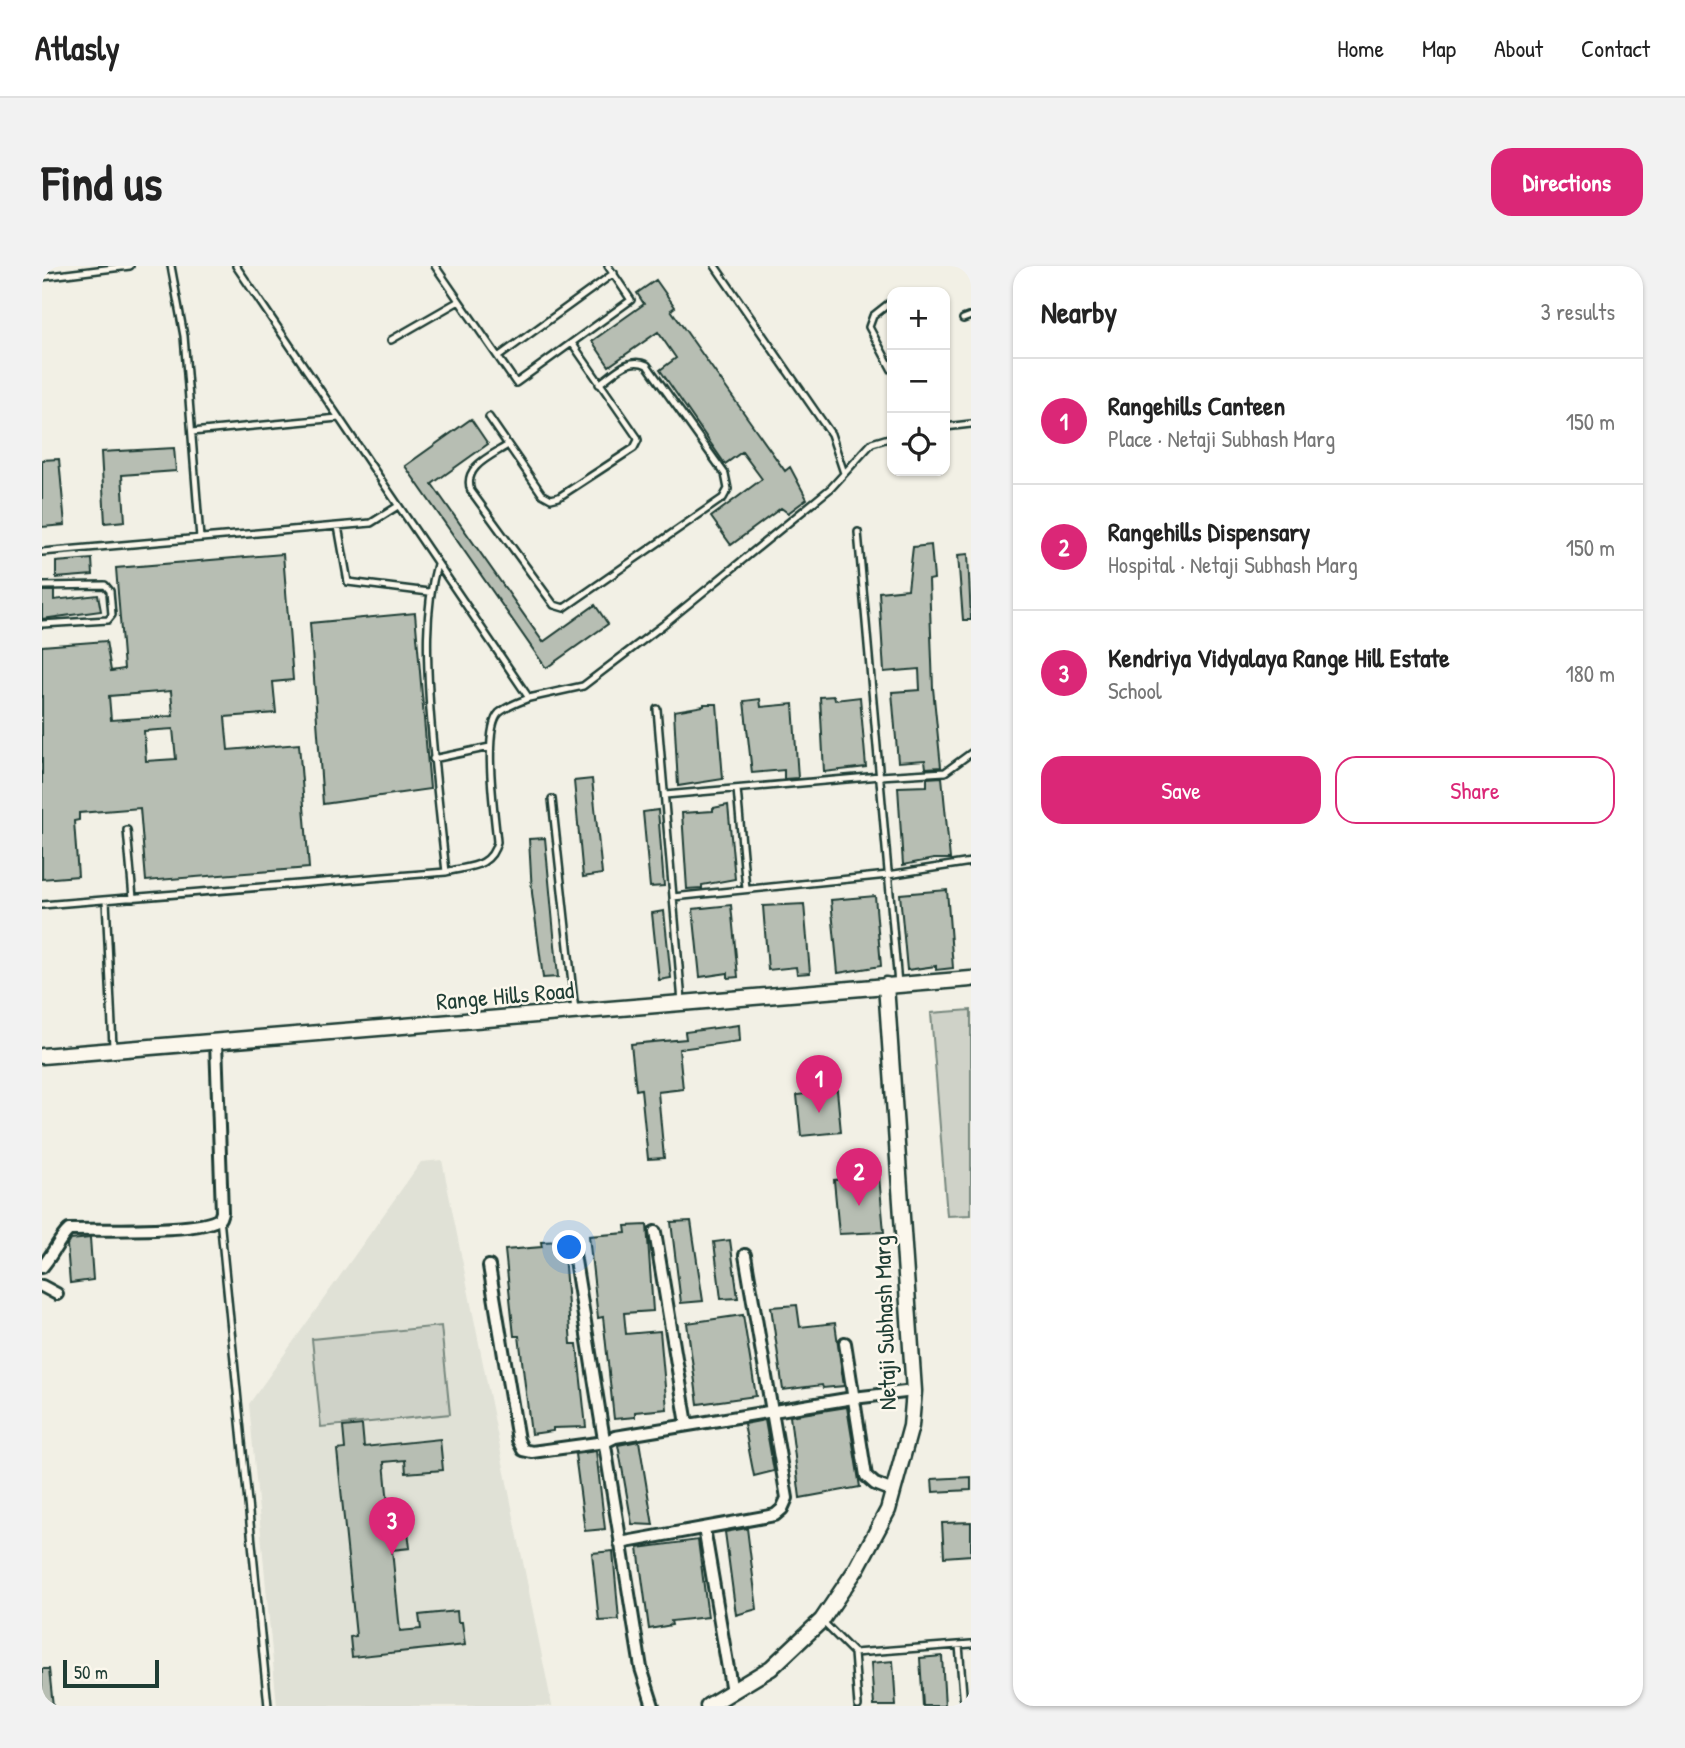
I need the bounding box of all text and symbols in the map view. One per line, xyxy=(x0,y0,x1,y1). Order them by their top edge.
text: Atlasly xyxy=(35,26,120,70)
text: Home xyxy=(1337,32,1384,64)
text: Map xyxy=(1422,32,1456,64)
text: About xyxy=(1494,32,1543,64)
text: Contact xyxy=(1581,32,1650,64)
button: Directions xyxy=(1491,148,1643,216)
text: Find us xyxy=(42,149,162,215)
map controls xyxy=(887,287,950,476)
button: + xyxy=(887,287,950,350)
text: Nearby xyxy=(1041,292,1117,332)
text: 3 results xyxy=(1540,296,1615,327)
button: − xyxy=(887,350,950,413)
text: Rangehills Canteen xyxy=(1108,388,1285,423)
text: 1 xyxy=(1060,406,1068,437)
text: 150 m xyxy=(1566,406,1615,437)
button: locate xyxy=(887,413,950,476)
text: Place · Netaji Subhash Marg xyxy=(1108,423,1335,454)
text: Rangehills Dispensary xyxy=(1108,514,1310,549)
text: 2 xyxy=(1059,532,1069,563)
text: 150 m xyxy=(1566,532,1615,563)
text: Hospital · Netaji Subhash Marg xyxy=(1108,549,1358,580)
text: Kendriya Vidyalaya Range Hill Estate xyxy=(1108,640,1450,675)
text: 3 xyxy=(1059,658,1069,689)
text: 180 m xyxy=(1565,658,1615,689)
text: School xyxy=(1108,675,1162,706)
button: Save xyxy=(1041,756,1321,824)
button: Share xyxy=(1335,756,1615,824)
street label: Range Hills Road xyxy=(435,973,575,1017)
pin: 1 xyxy=(796,1055,842,1113)
pin: 2 xyxy=(836,1148,882,1206)
your location xyxy=(552,1230,586,1264)
street label: Netaji Subhash Marg xyxy=(865,1235,903,1411)
pin: 3 xyxy=(369,1497,415,1555)
scale bar xyxy=(63,1657,159,1689)
text: 50 m xyxy=(74,1659,108,1685)

